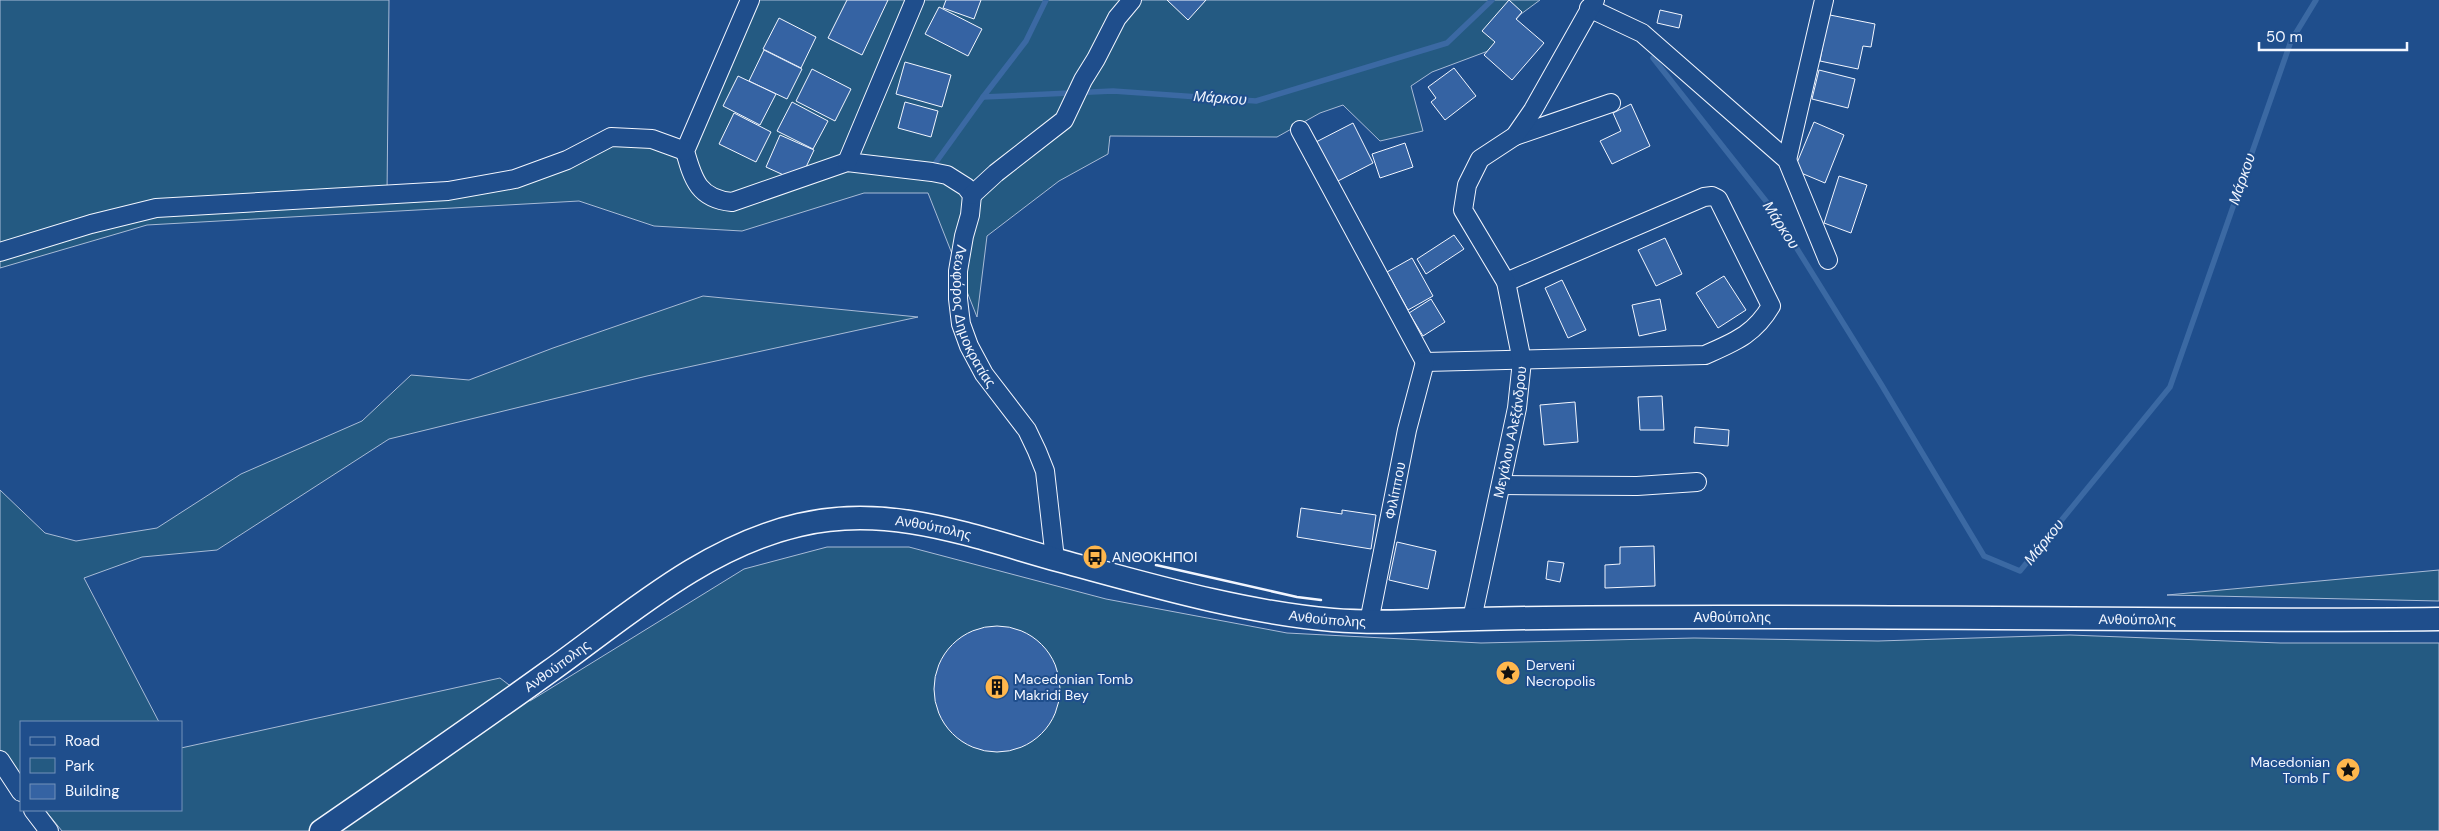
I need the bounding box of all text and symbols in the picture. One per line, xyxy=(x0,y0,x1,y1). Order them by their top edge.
scale bar xyxy=(2259,20,2406,52)
text: 50 m xyxy=(2266,27,2303,47)
water label: Μάρκου xyxy=(1193,86,1247,110)
water label: Μάρκου xyxy=(2224,150,2260,208)
water label: Μάρκου xyxy=(1758,197,1804,253)
street label: Λεωφόρος Δημοκρατίας xyxy=(949,244,1000,391)
street label: Μεγάλου Αλεξάνδρου xyxy=(1489,365,1530,500)
street label: Φιλίππου xyxy=(1381,460,1409,521)
street label: Ανθούπολης xyxy=(894,511,974,544)
water label: Μάρκου xyxy=(2019,515,2069,569)
bus stop icon: ΑΝΘΟΚΗΠΟΙ xyxy=(1082,544,1108,570)
place label: ΑΝΘΟΚΗΠΟΙ xyxy=(1112,548,1198,566)
street label: Ανθούπολης xyxy=(1288,606,1366,631)
street label: Ανθούπολης xyxy=(1693,608,1771,626)
street label: Ανθούπολης xyxy=(2098,610,2176,628)
street label: Ανθούπολης xyxy=(520,636,594,696)
place label: Derveni Necropolis xyxy=(1526,656,1595,690)
place icon: Derveni Necropolis xyxy=(1495,660,1521,686)
place label: Macedonian Tomb Makridi Bey xyxy=(1014,670,1134,704)
building icon: Macedonian Tomb Makridi Bey xyxy=(984,674,1010,700)
legend xyxy=(20,721,182,811)
text: Road xyxy=(65,731,100,751)
place label: Macedonian Tomb Γ xyxy=(2251,753,2330,787)
text: Park xyxy=(65,756,95,776)
place icon: Macedonian Tomb Γ xyxy=(2335,757,2361,783)
text: Building xyxy=(65,781,120,801)

